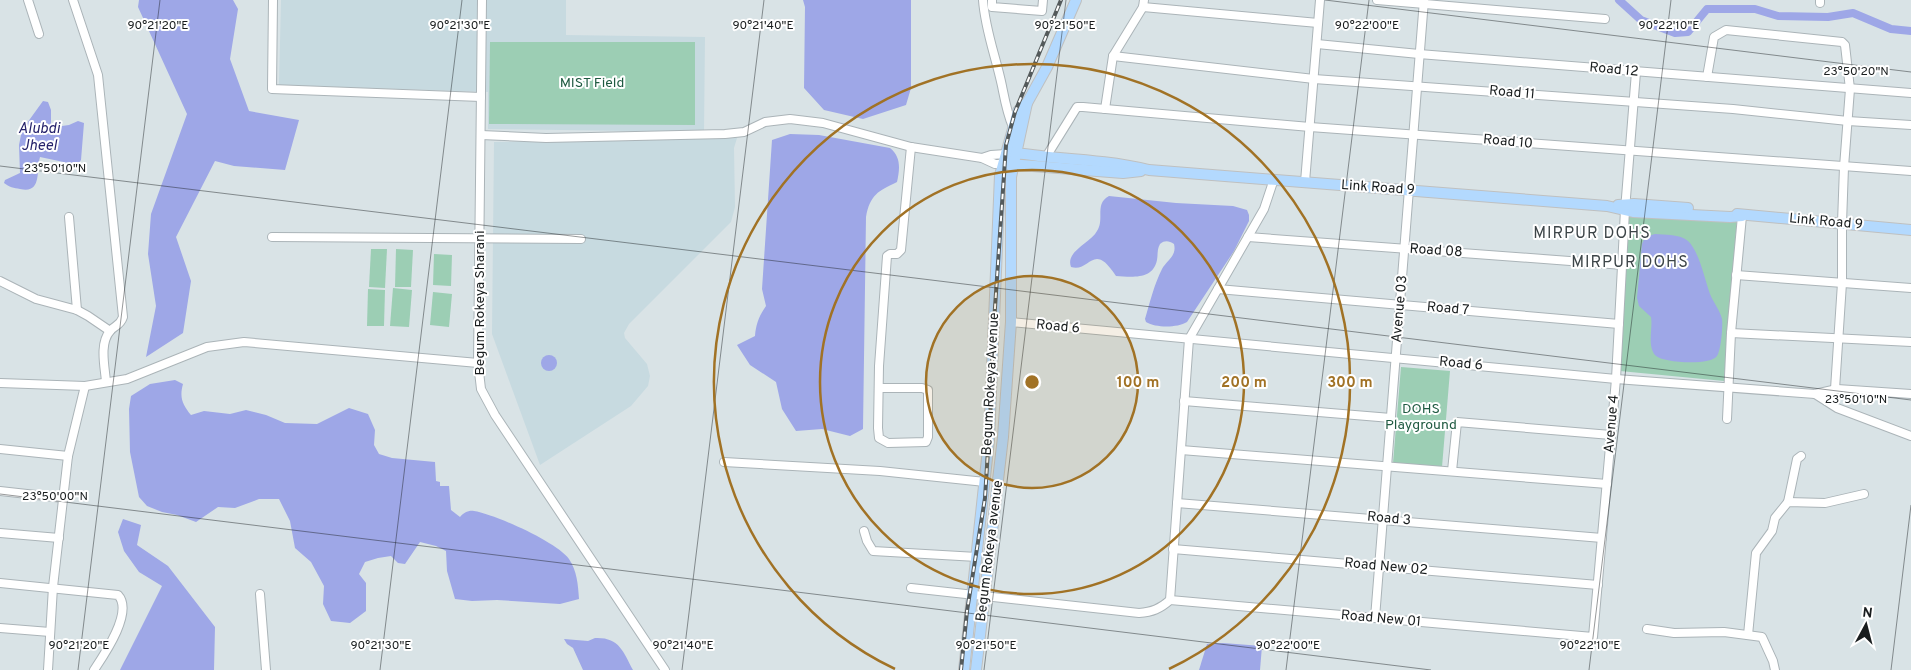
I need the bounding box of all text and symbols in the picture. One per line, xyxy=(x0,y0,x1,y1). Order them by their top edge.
text: 90°21'20"E xyxy=(127,18,189,34)
text: 90°21'30"E xyxy=(430,18,490,34)
text: 90°21'40"E xyxy=(732,18,794,34)
text: 90°21'50"E xyxy=(1034,18,1096,34)
text: 90°22'00"E xyxy=(1335,18,1399,34)
text: 90°22'10"E xyxy=(1638,18,1700,34)
street label: Road 12 xyxy=(1589,59,1639,81)
text: 23°50'20"N xyxy=(1823,64,1889,80)
park label: MIST Field xyxy=(560,75,624,92)
street label: Road 11 xyxy=(1488,83,1536,103)
water label: Alubdi Jheel xyxy=(18,120,61,156)
street label: Road 10 xyxy=(1482,131,1534,153)
text: 23°50'10"N xyxy=(24,161,86,177)
street label: Link Road 9 xyxy=(1340,177,1416,199)
street label: Link Road 9 xyxy=(1788,210,1864,234)
district label: MIRPUR DOHS xyxy=(1533,224,1651,244)
street label: Begum Rokeya Sharani xyxy=(472,231,489,375)
street label: Road 08 xyxy=(1409,241,1463,261)
district label: MIRPUR DOHS xyxy=(1571,253,1689,273)
street label: Avenue 03 xyxy=(1389,275,1411,343)
street label: Road 7 xyxy=(1426,299,1470,319)
street label: Begum Rokeya Avenue xyxy=(979,312,1003,456)
street label: Road 6 xyxy=(1035,317,1081,337)
street label: Road 6 xyxy=(1438,354,1484,374)
centre of rings xyxy=(1023,373,1041,391)
text: 100 m xyxy=(1117,374,1159,393)
text: 200 m xyxy=(1221,374,1267,393)
text: 300 m xyxy=(1327,374,1373,393)
text: 23°50'10"N xyxy=(1825,392,1887,408)
street label: Avenue 4 xyxy=(1601,394,1623,454)
park label: DOHS Playground xyxy=(1385,401,1457,434)
street label: Begum Rokeya avenue xyxy=(973,479,1007,623)
text: 23°50'00"N xyxy=(22,489,88,505)
street label: Road 3 xyxy=(1366,509,1412,529)
street label: Road New 02 xyxy=(1343,555,1429,579)
north arrow xyxy=(1841,600,1891,650)
text: N xyxy=(1861,605,1873,623)
street label: Road New 01 xyxy=(1340,607,1422,631)
text: 90°21'20"E xyxy=(48,638,110,654)
text: 90°21'30"E xyxy=(351,638,411,654)
text: 90°21'40"E xyxy=(652,638,714,654)
text: 90°21'50"E xyxy=(955,638,1017,654)
text: 90°22'00"E xyxy=(1256,638,1320,654)
text: 90°22'10"E xyxy=(1559,638,1621,654)

